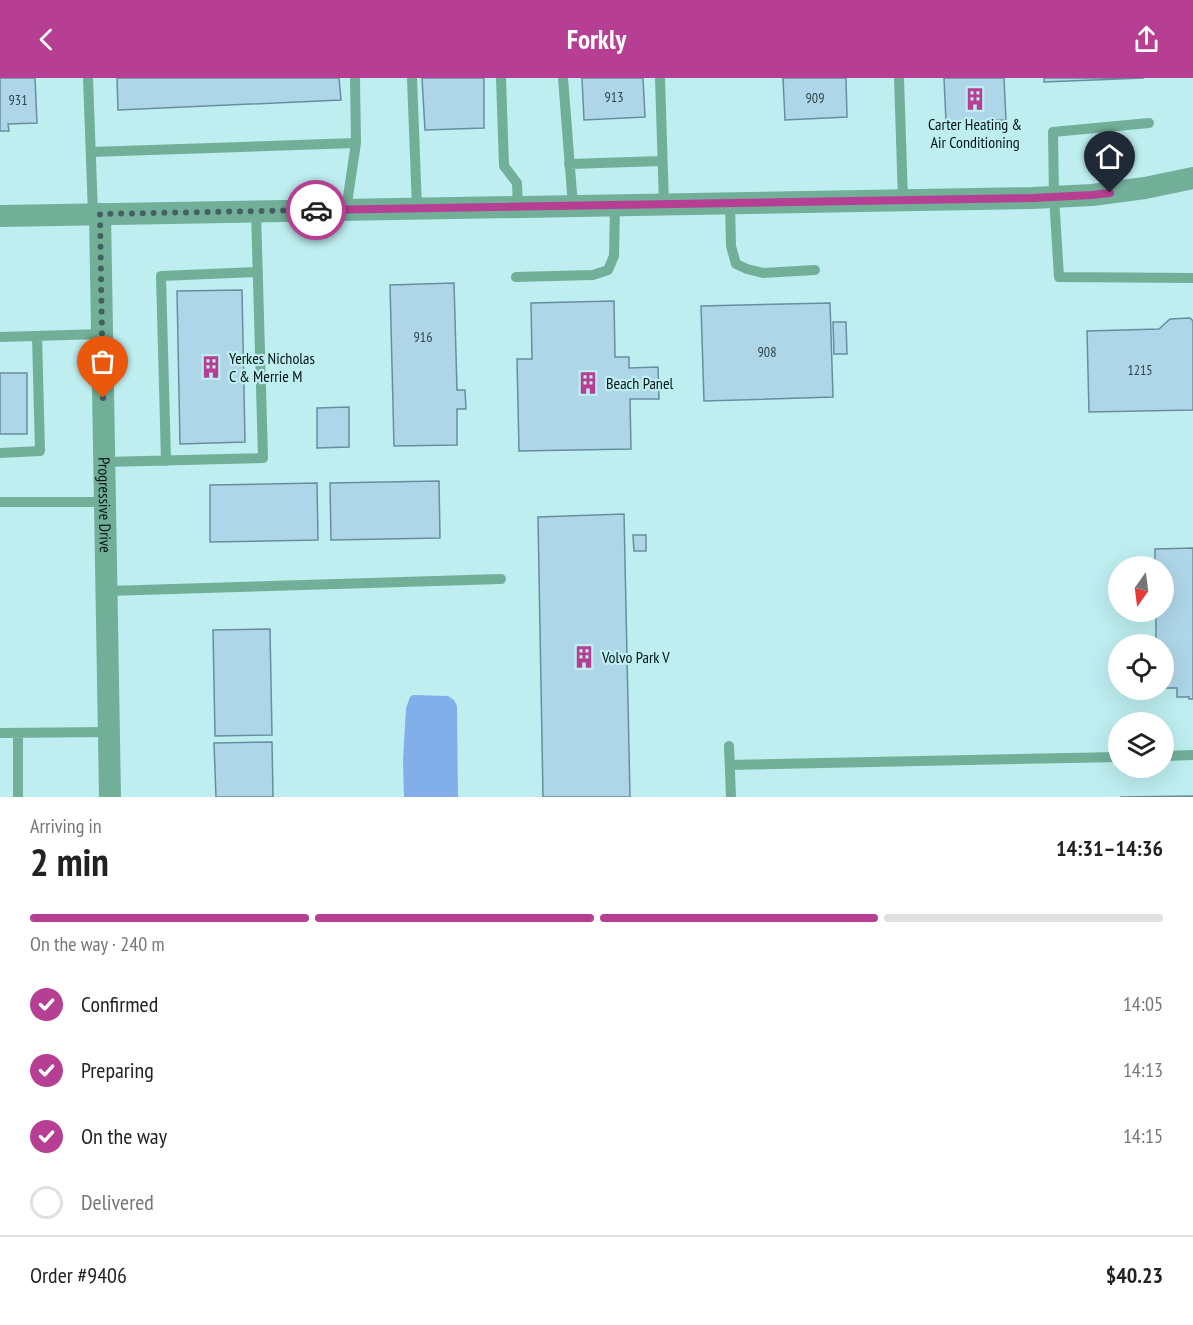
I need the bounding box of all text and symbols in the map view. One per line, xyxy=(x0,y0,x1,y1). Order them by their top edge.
text: Forkly xyxy=(567,22,626,56)
icon: back xyxy=(30,23,63,56)
icon: share xyxy=(1130,23,1163,56)
building icon: Carter Heating & Air Conditioning xyxy=(962,86,988,112)
house number: 913 xyxy=(605,88,623,106)
house number: 909 xyxy=(806,89,824,107)
house number: 931 xyxy=(9,91,27,109)
place label: Carter Heating & Air Conditioning xyxy=(928,114,1022,152)
pin xyxy=(1084,131,1135,193)
icon: home xyxy=(1093,140,1126,173)
courier xyxy=(286,180,346,240)
icon: car xyxy=(300,194,333,227)
house number: 916 xyxy=(414,328,432,346)
pin xyxy=(77,336,128,398)
house number: 908 xyxy=(758,343,776,361)
icon: bag xyxy=(86,345,119,378)
place label: Yerkes Nicholas C & Merrie M xyxy=(229,348,315,386)
building icon: Yerkes Nicholas C & Merrie M xyxy=(198,354,224,380)
house number: 1215 xyxy=(1127,361,1153,379)
building icon: Beach Panel xyxy=(575,370,601,396)
place label: Beach Panel xyxy=(606,373,673,393)
street label: Progressive Drive xyxy=(94,457,116,553)
north arrow xyxy=(1108,556,1174,622)
map controls xyxy=(1108,556,1174,778)
button: locate xyxy=(1108,634,1174,700)
building icon: Volvo Park V xyxy=(571,644,597,670)
place label: Volvo Park V xyxy=(601,647,670,667)
button: layers xyxy=(1108,712,1174,778)
text: Arriving in xyxy=(30,813,102,839)
text: 14:31–14:36 xyxy=(1056,834,1163,862)
text: 2 min xyxy=(30,836,109,887)
text: On the way · 240 m xyxy=(30,931,165,957)
icon: check xyxy=(30,988,63,1021)
text: Confirmed xyxy=(81,990,158,1018)
text: 14:05 xyxy=(1123,991,1163,1017)
icon: check xyxy=(30,1054,63,1087)
text: Preparing xyxy=(81,1056,154,1084)
text: 14:13 xyxy=(1123,1057,1163,1083)
icon: check xyxy=(30,1120,63,1153)
text: On the way xyxy=(81,1122,167,1150)
text: 14:15 xyxy=(1123,1123,1163,1149)
text: Delivered xyxy=(81,1188,154,1216)
text: Order #9406 xyxy=(30,1261,127,1289)
text: $40.23 xyxy=(1106,1261,1163,1289)

